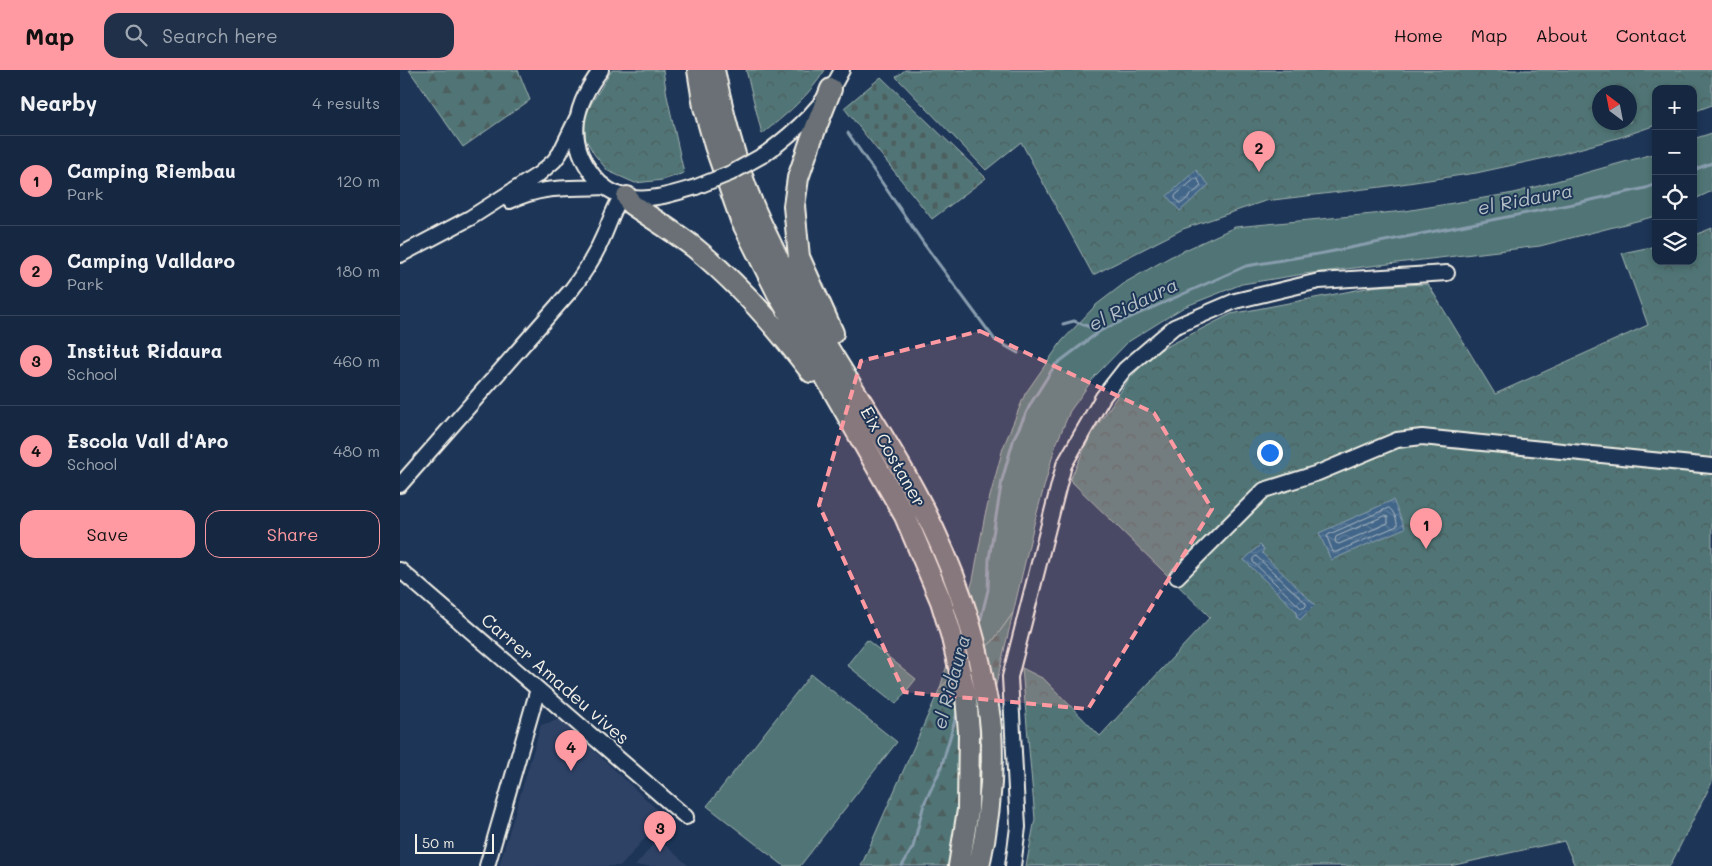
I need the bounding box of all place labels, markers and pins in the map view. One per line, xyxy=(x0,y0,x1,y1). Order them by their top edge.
pin: 2 xyxy=(1243,131,1275,172)
pin: 1 xyxy=(1410,508,1442,549)
pin: 4 xyxy=(555,730,587,771)
pin: 3 xyxy=(644,811,676,852)

